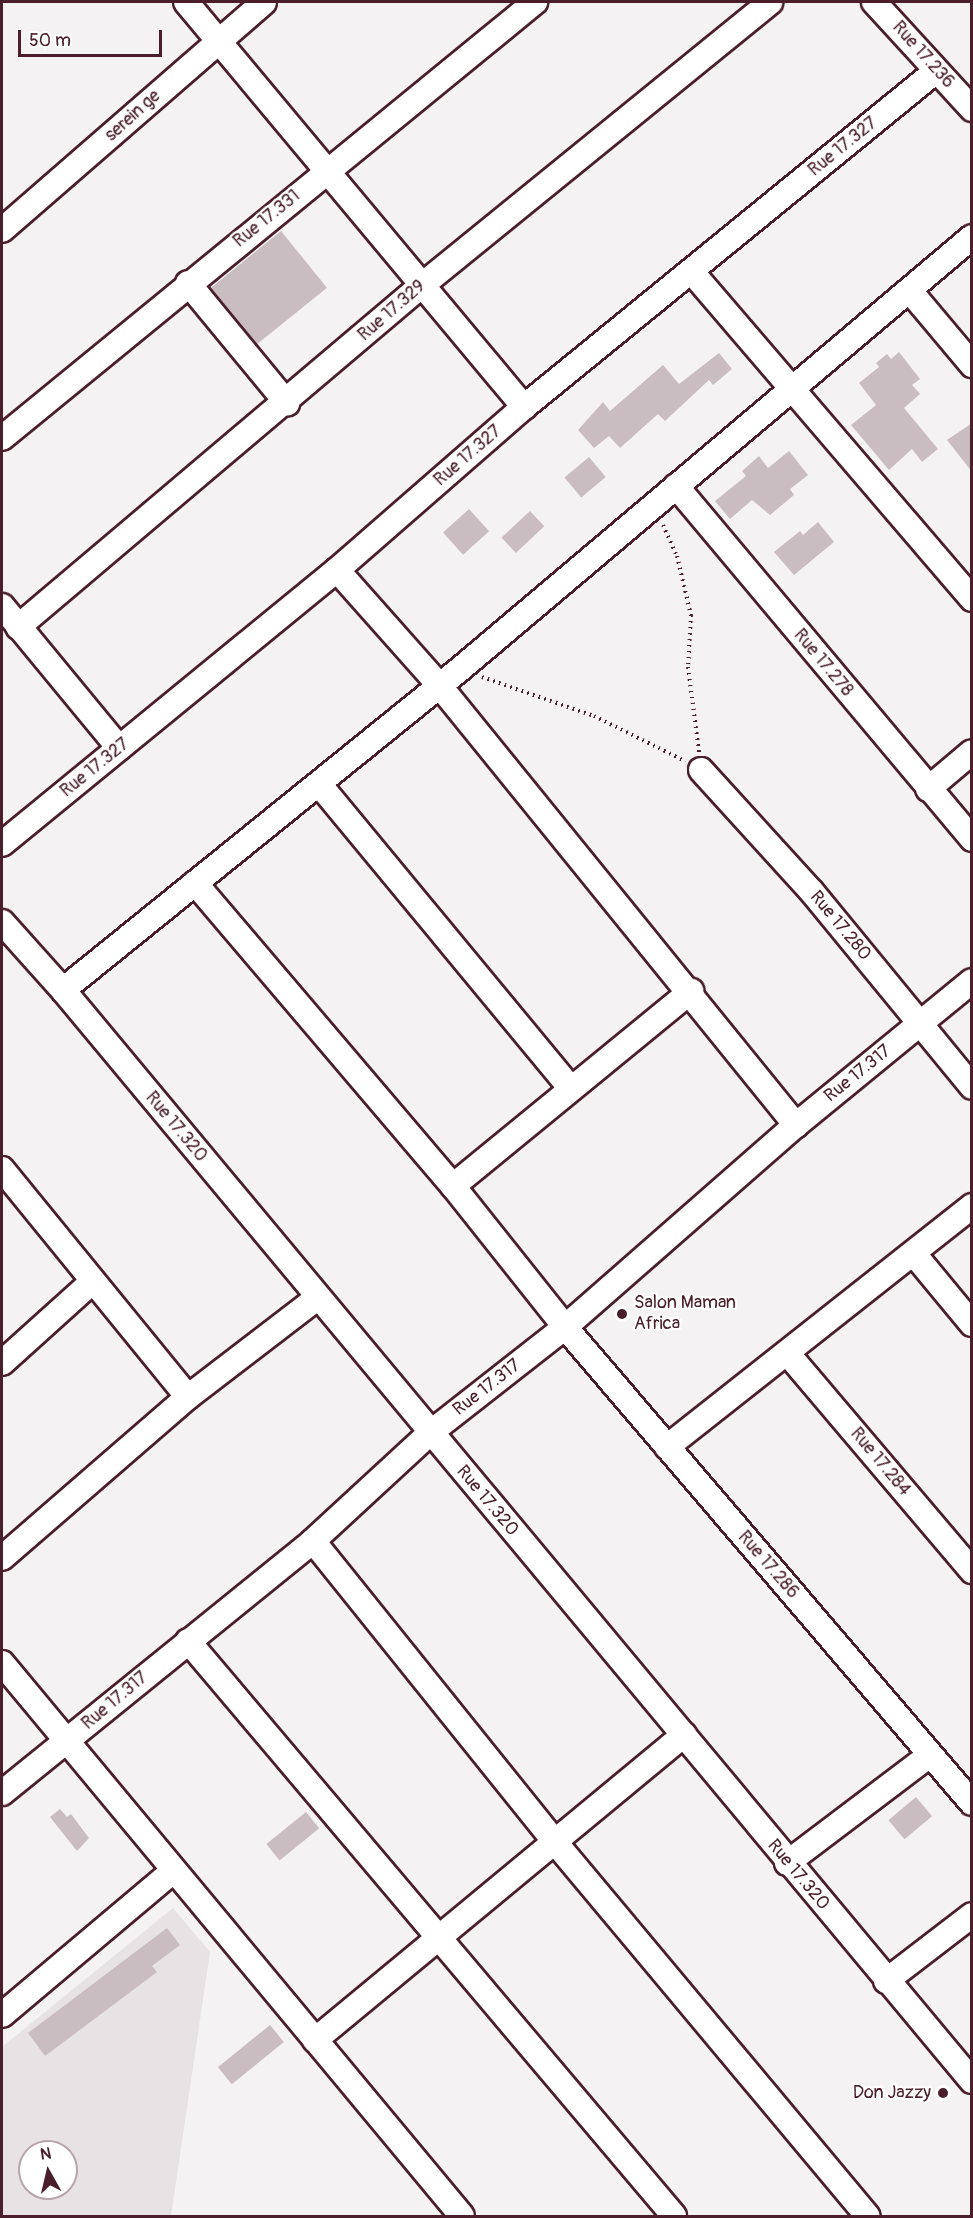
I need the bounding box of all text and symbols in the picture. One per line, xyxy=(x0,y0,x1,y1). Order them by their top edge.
street label: Rue 17.236 xyxy=(887,17,959,93)
scale bar xyxy=(21,18,165,56)
text: 50 m xyxy=(29,29,71,52)
street label: serein ge xyxy=(101,86,165,146)
street label: Rue 17.327 xyxy=(804,113,882,181)
street label: Rue 17.331 xyxy=(229,185,305,253)
street label: Rue 17.329 xyxy=(354,276,430,346)
street label: Rue 17.327 xyxy=(430,421,506,491)
street label: Rue 17.278 xyxy=(789,625,857,701)
street label: Rue 17.327 xyxy=(56,734,134,802)
street label: Rue 17.280 xyxy=(805,887,875,965)
street label: Rue 17.317 xyxy=(820,1041,896,1107)
street label: Rue 17.320 xyxy=(140,1087,212,1167)
place label: Salon Maman Africa xyxy=(634,1293,736,1336)
marker: Salon Maman Africa xyxy=(615,1307,629,1321)
street label: Rue 17.317 xyxy=(449,1355,525,1421)
street label: Rue 17.284 xyxy=(845,1424,915,1500)
street label: Rue 17.320 xyxy=(451,1461,523,1541)
street label: Rue 17.286 xyxy=(733,1527,803,1603)
street label: Rue 17.317 xyxy=(78,1667,152,1735)
street label: Rue 17.320 xyxy=(762,1835,834,1915)
place label: Don Jazzy xyxy=(853,2082,931,2104)
marker: Don Jazzy xyxy=(936,2086,950,2100)
north arrow xyxy=(18,2140,78,2200)
text: N xyxy=(39,2144,53,2165)

